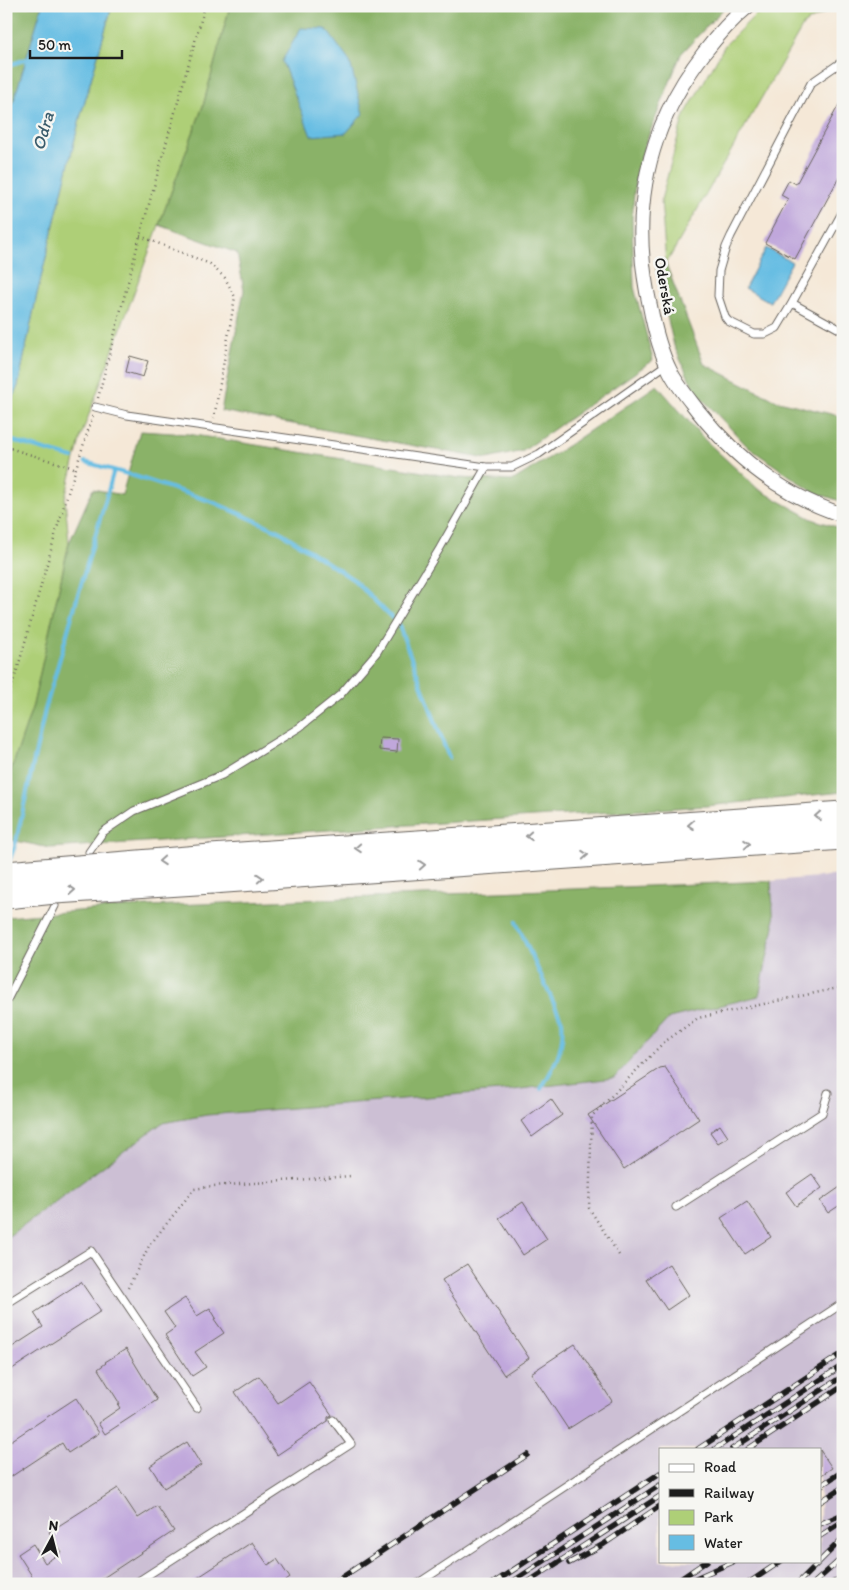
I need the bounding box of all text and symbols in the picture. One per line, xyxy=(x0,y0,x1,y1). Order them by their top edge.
scale bar xyxy=(30,28,122,60)
text: 50 m xyxy=(38,36,71,54)
water label: Odra xyxy=(27,109,59,153)
street label: Oderská xyxy=(651,256,679,317)
one-way arrow xyxy=(813,811,821,822)
one-way arrow xyxy=(687,819,695,830)
one-way arrow xyxy=(525,830,533,841)
one-way arrow xyxy=(743,838,751,849)
one-way arrow xyxy=(354,842,362,853)
one-way arrow xyxy=(581,850,589,861)
one-way arrow xyxy=(158,855,166,866)
one-way arrow xyxy=(419,860,427,871)
one-way arrow xyxy=(257,872,265,883)
one-way arrow xyxy=(68,885,76,896)
legend xyxy=(659,1448,822,1562)
text: Road xyxy=(704,1458,737,1476)
text: Railway xyxy=(704,1484,754,1502)
text: Park xyxy=(704,1508,734,1526)
north arrow xyxy=(28,1512,78,1562)
text: N xyxy=(48,1517,59,1535)
text: Water xyxy=(704,1534,743,1552)

